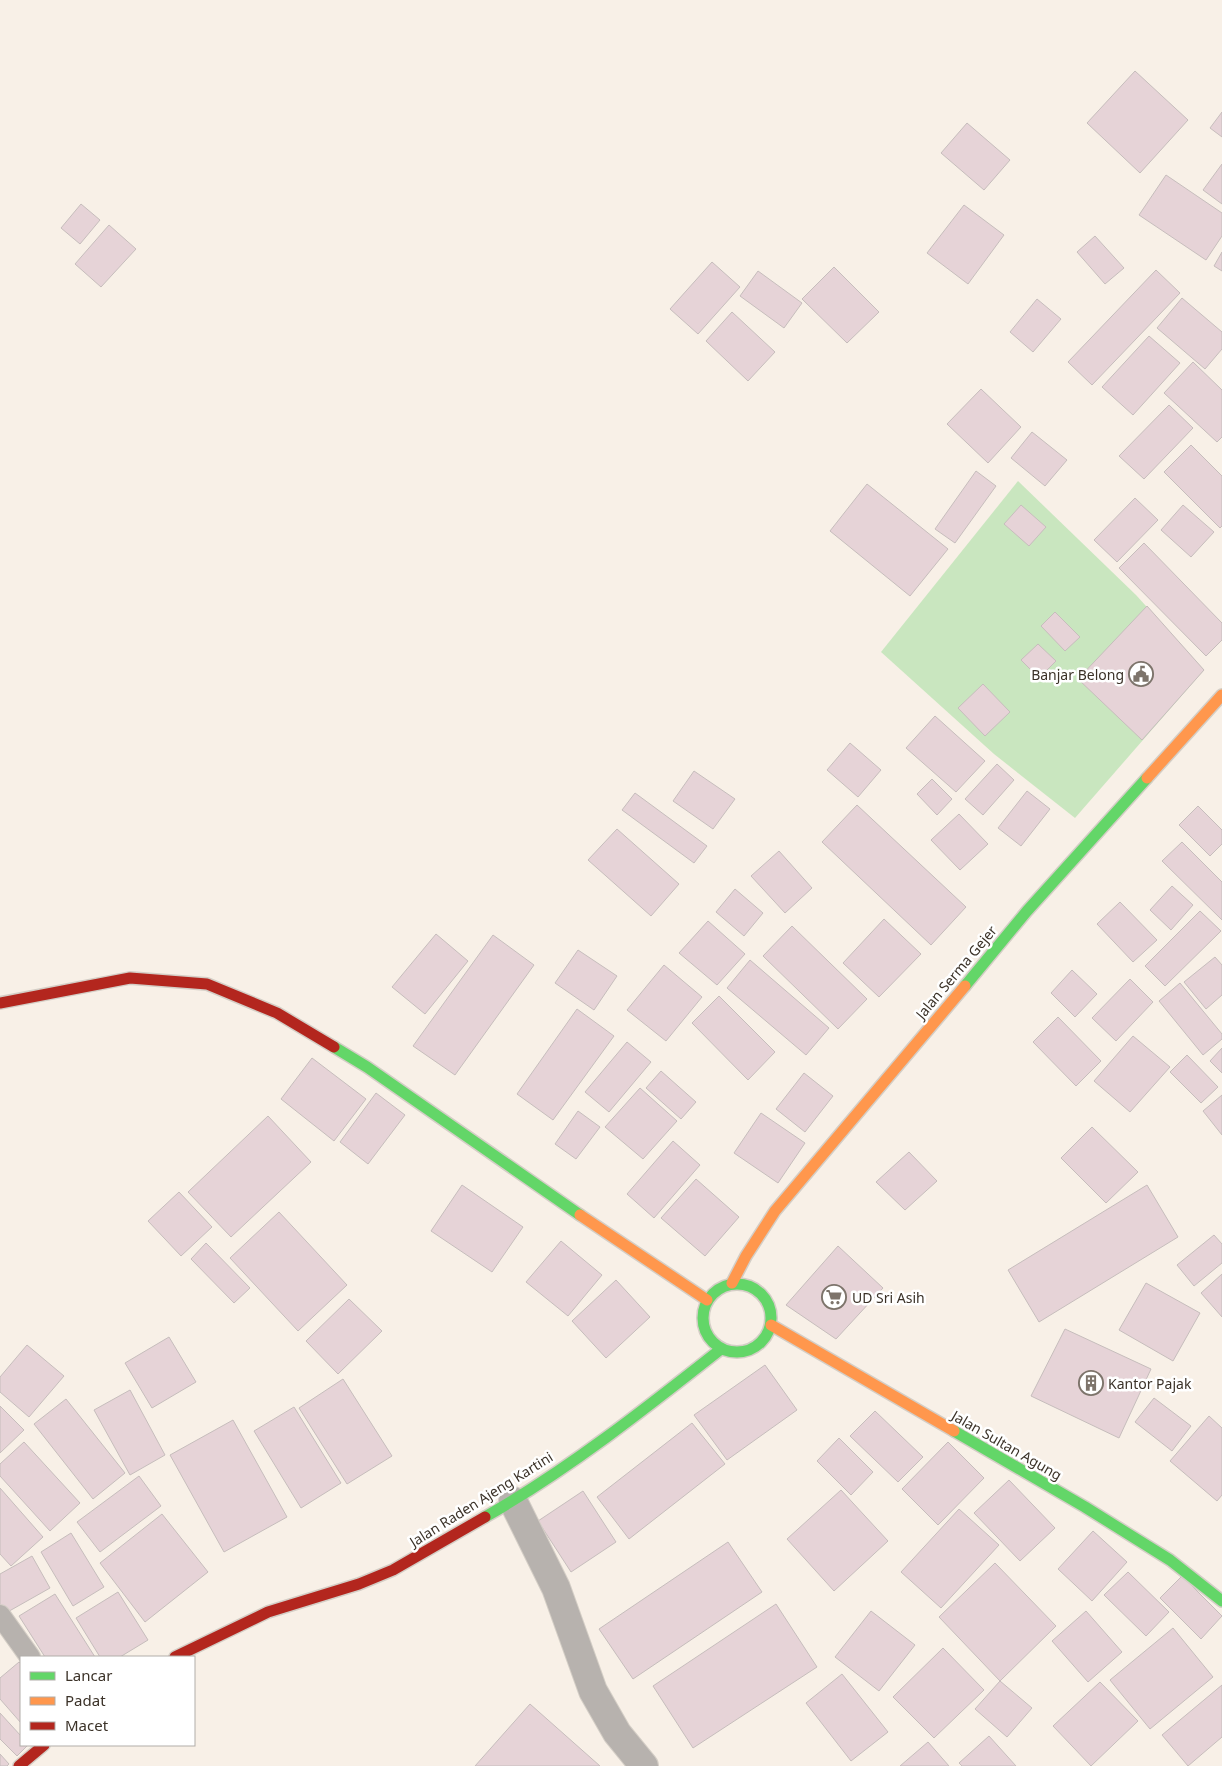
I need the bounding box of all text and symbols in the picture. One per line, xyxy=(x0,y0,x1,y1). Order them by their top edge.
public building icon: Banjar Belong xyxy=(1128,661,1154,687)
place label: Banjar Belong xyxy=(1031,665,1124,684)
street label: Jalan Serma Gejer xyxy=(910,921,1001,1024)
supermarket icon: UD Sri Asih xyxy=(821,1284,847,1310)
place label: UD Sri Asih xyxy=(852,1288,925,1307)
building icon: Kantor Pajak xyxy=(1078,1370,1104,1396)
place label: Kantor Pajak xyxy=(1108,1374,1192,1393)
street label: Jalan Sultan Agung xyxy=(947,1405,1065,1484)
street label: Jalan Raden Ajeng Kartini xyxy=(404,1447,556,1552)
legend xyxy=(20,1656,195,1746)
text: Lancar xyxy=(65,1665,112,1685)
text: Padat xyxy=(65,1690,106,1710)
text: Macet xyxy=(65,1715,109,1735)

